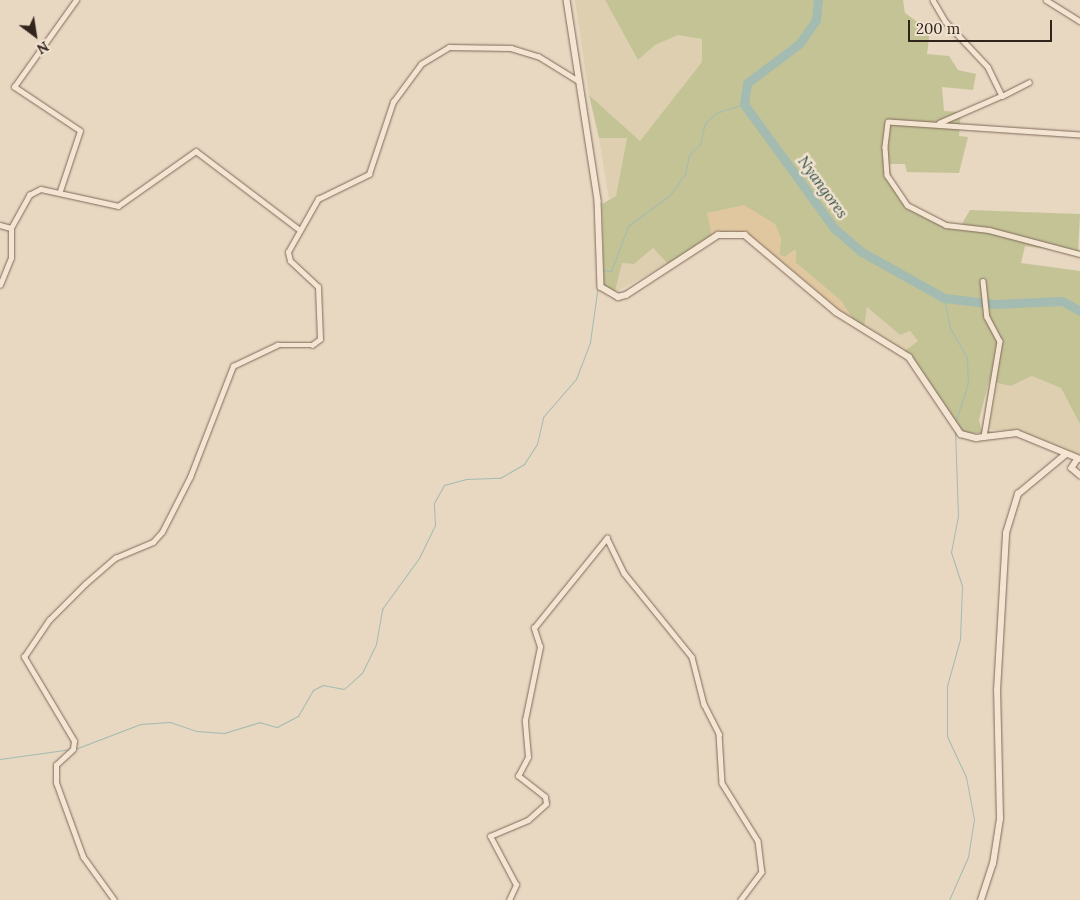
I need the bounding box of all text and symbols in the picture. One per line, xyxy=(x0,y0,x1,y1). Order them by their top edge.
north arrow xyxy=(10,10,60,60)
scale bar xyxy=(910,10,1054,42)
text: 200 m xyxy=(916,19,960,38)
text: N xyxy=(33,37,52,58)
water label: Nyangores xyxy=(794,152,852,222)

